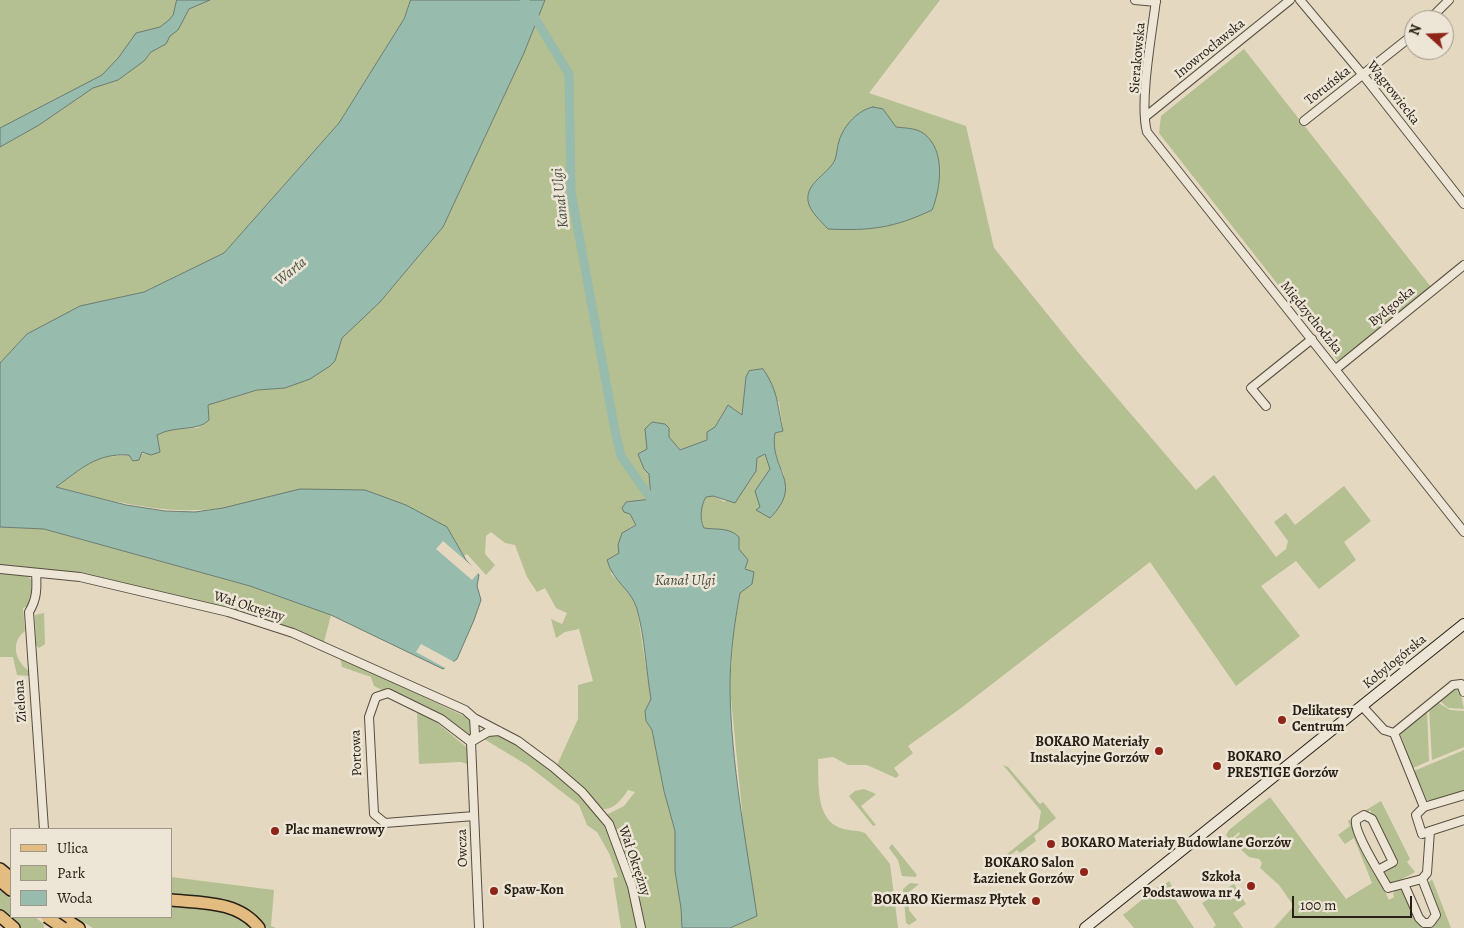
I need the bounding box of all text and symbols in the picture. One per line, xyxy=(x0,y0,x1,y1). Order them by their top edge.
north arrow xyxy=(1404,10,1454,60)
street label: Inowrocławska xyxy=(1171,15,1249,83)
street label: Sierakowska xyxy=(1127,22,1149,94)
text: N xyxy=(1405,22,1426,38)
street label: Wągrowiecka xyxy=(1363,58,1423,128)
street label: Toruńska xyxy=(1302,63,1354,109)
water label: Kanał Ulgi xyxy=(549,167,573,229)
water label: Warta xyxy=(272,254,310,290)
street label: Międzychodzka xyxy=(1276,278,1346,358)
street label: Bydgoska xyxy=(1366,283,1418,331)
water label: Kanał Ulgi xyxy=(655,572,715,590)
street label: Wał Okrężny xyxy=(212,588,286,626)
street label: Kobylogórska xyxy=(1360,631,1430,693)
street label: Zielona xyxy=(11,679,31,723)
place label: Delikatesy Centrum xyxy=(1292,704,1353,736)
marker: Delikatesy Centrum xyxy=(1276,714,1288,726)
street label: Portowa xyxy=(348,729,366,777)
place label: BOKARO Materiały Instalacyjne Gorzów xyxy=(1030,735,1149,768)
marker: BOKARO Materiały Instalacyjne Gorzów xyxy=(1153,745,1165,757)
place label: BOKARO PRESTIGE Gorzów xyxy=(1227,750,1338,782)
marker: BOKARO PRESTIGE Gorzów xyxy=(1211,760,1223,772)
place label: Plac manewrowy xyxy=(285,823,385,839)
street label: Wał Okrężny xyxy=(614,824,654,898)
marker: Plac manewrowy xyxy=(269,825,281,837)
legend xyxy=(10,828,172,918)
street label: Owcza xyxy=(454,829,472,867)
place label: BOKARO Materiały Budowlane Gorzów xyxy=(1061,836,1291,852)
text: Ulica xyxy=(57,838,88,858)
marker: BOKARO Materiały Budowlane Gorzów xyxy=(1045,838,1057,850)
place label: BOKARO Salon Łazienek Gorzów xyxy=(973,856,1074,889)
text: Park xyxy=(57,863,85,883)
marker: BOKARO Salon Łazienek Gorzów xyxy=(1078,866,1090,878)
place label: Szkoła Podstawowa nr 4 xyxy=(1143,870,1241,902)
marker: Szkoła Podstawowa nr 4 xyxy=(1245,880,1257,892)
place label: Spaw-Kon xyxy=(504,883,564,899)
marker: Spaw-Kon xyxy=(488,885,500,897)
scale bar xyxy=(1294,886,1414,918)
text: Woda xyxy=(57,888,92,908)
place label: BOKARO Kiermasz Płytek xyxy=(874,893,1026,909)
marker: BOKARO Kiermasz Płytek xyxy=(1030,895,1042,907)
text: 100 m xyxy=(1300,895,1337,915)

